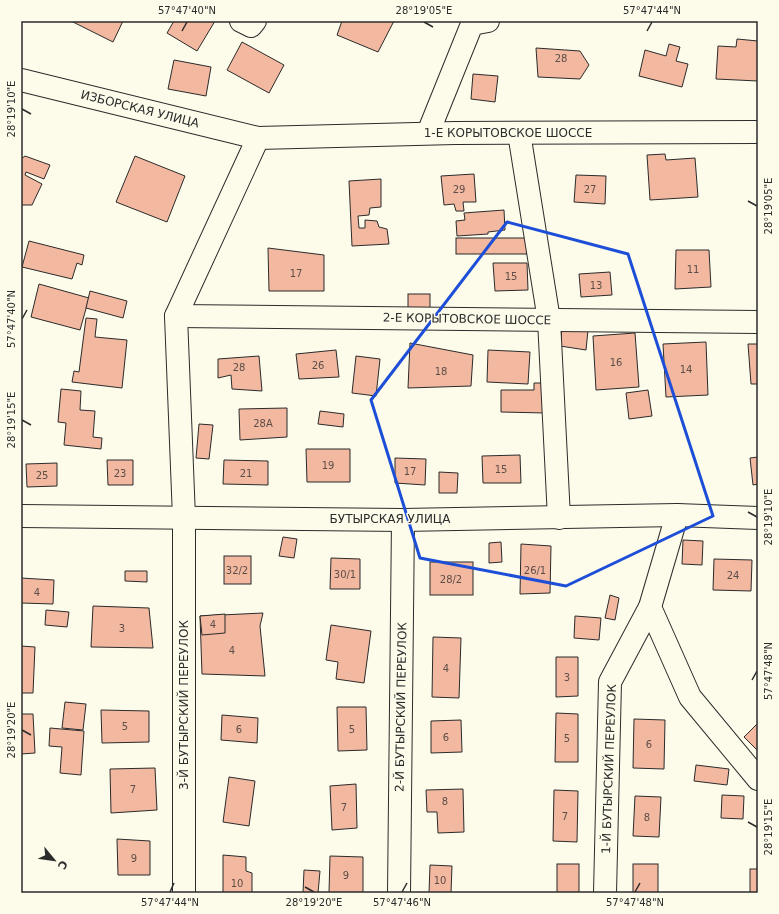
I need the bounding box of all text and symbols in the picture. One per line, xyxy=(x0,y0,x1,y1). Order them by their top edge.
text: 57°47'40"N xyxy=(158,5,216,16)
text: 28°19'05"E xyxy=(396,5,452,16)
text: 57°47'44"N xyxy=(623,5,681,16)
house number: 28 xyxy=(555,53,567,64)
text: 28°19'10"E xyxy=(6,81,17,137)
street label: ИЗБОРСКАЯ УЛИЦА xyxy=(79,87,201,131)
street label: 1-Е КОРЫТОВСКОЕ ШОССЕ xyxy=(424,126,592,140)
text: 28°19'05"E xyxy=(763,178,774,234)
house number: 29 xyxy=(453,184,465,195)
house number: 27 xyxy=(584,184,596,195)
house number: 11 xyxy=(687,264,699,275)
house number: 17 xyxy=(290,268,302,279)
house number: 15 xyxy=(505,271,517,282)
house number: 13 xyxy=(590,280,602,291)
text: 57°47'40"N xyxy=(6,290,17,348)
street label: 2-Е КОРЫТОВСКОЕ ШОССЕ xyxy=(383,311,551,327)
house number: 16 xyxy=(610,357,622,368)
house number: 26 xyxy=(312,360,324,371)
house number: 28 xyxy=(233,362,245,373)
house number: 14 xyxy=(680,364,692,375)
house number: 18 xyxy=(435,366,447,377)
text: 28°19'15"E xyxy=(6,392,17,448)
house number: 28А xyxy=(253,418,273,429)
house number: 19 xyxy=(322,460,334,471)
house number: 15 xyxy=(495,464,507,475)
house number: 17 xyxy=(404,466,416,477)
house number: 23 xyxy=(114,468,126,479)
house number: 21 xyxy=(240,468,252,479)
house number: 25 xyxy=(36,470,48,481)
text: 28°19'10"E xyxy=(763,489,774,545)
street label: БУТЫРСКАЯ УЛИЦА xyxy=(330,512,451,526)
house number: 32/2 xyxy=(226,565,248,576)
house number: 26/1 xyxy=(524,565,546,576)
house number: 30/1 xyxy=(334,569,356,580)
house number: 24 xyxy=(727,570,739,581)
house number: 28/2 xyxy=(440,574,462,585)
house number: 4 xyxy=(34,587,40,598)
house number: 4 xyxy=(210,619,216,630)
street label: 3-Й БУТЫРСКИЙ ПЕРЕУЛОК xyxy=(176,620,191,790)
street label: 2-Й БУТЫРСКИЙ ПЕРЕУЛОК xyxy=(392,621,409,792)
house number: 3 xyxy=(119,623,125,634)
text: 57°47'48"N xyxy=(763,642,774,700)
house number: 4 xyxy=(229,645,235,656)
house number: 4 xyxy=(443,663,449,674)
house number: 3 xyxy=(564,672,570,683)
street label: 1-Й БУТЫРСКИЙ ПЕРЕУЛОК xyxy=(598,683,619,854)
text: 28°19'20"E xyxy=(6,702,17,758)
house number: 5 xyxy=(122,721,128,732)
house number: 6 xyxy=(236,724,242,735)
house number: 5 xyxy=(349,724,355,735)
house number: 6 xyxy=(443,732,449,743)
house number: 5 xyxy=(564,733,570,744)
house number: 6 xyxy=(646,739,652,750)
house number: 7 xyxy=(130,784,136,795)
house number: 8 xyxy=(442,796,448,807)
text: 28°19'15"E xyxy=(763,799,774,855)
house number: 7 xyxy=(341,802,347,813)
house number: 7 xyxy=(562,811,568,822)
house number: 8 xyxy=(644,812,650,823)
north arrow xyxy=(34,840,74,880)
house number: 9 xyxy=(131,853,137,864)
text: С xyxy=(55,858,70,871)
house number: 9 xyxy=(343,870,349,881)
house number: 10 xyxy=(434,875,446,886)
house number: 10 xyxy=(231,878,243,889)
text: 57°47'44"N xyxy=(141,897,199,908)
text: 28°19'20"E xyxy=(286,897,342,908)
text: 57°47'46"N xyxy=(373,897,431,908)
text: 57°47'48"N xyxy=(606,897,664,908)

